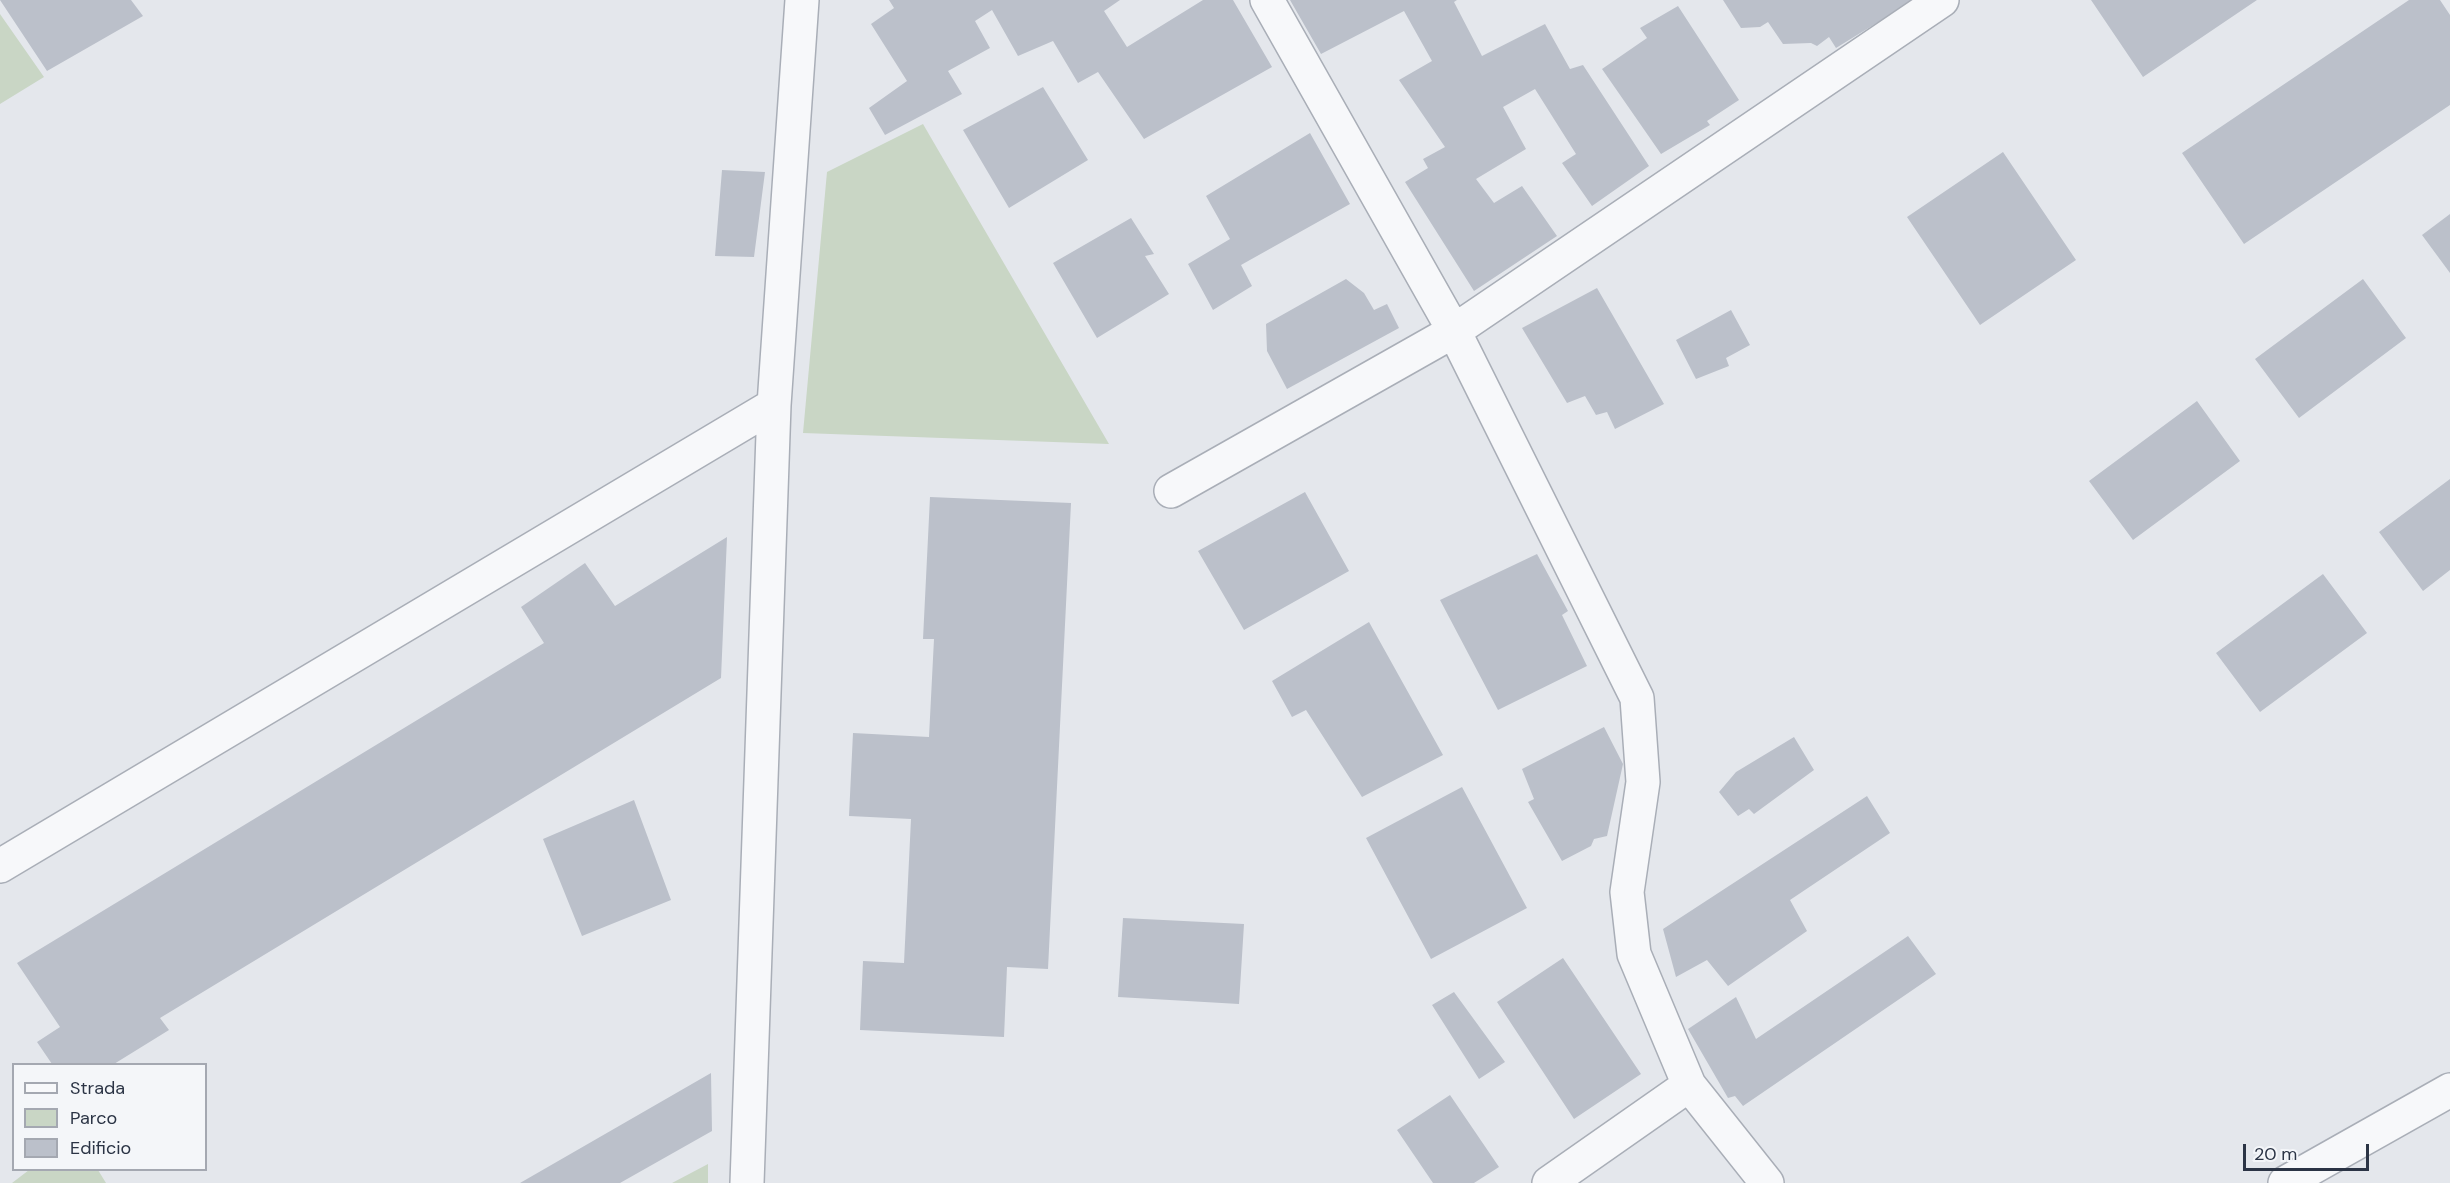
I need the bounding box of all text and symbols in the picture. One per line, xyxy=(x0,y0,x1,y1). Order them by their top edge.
legend xyxy=(12,1063,207,1171)
text: Strada xyxy=(70,1076,125,1100)
text: Parco xyxy=(70,1106,117,1130)
scale bar xyxy=(2246,1132,2372,1170)
text: Edificio xyxy=(70,1136,131,1160)
text: 20 m xyxy=(2254,1142,2297,1166)

